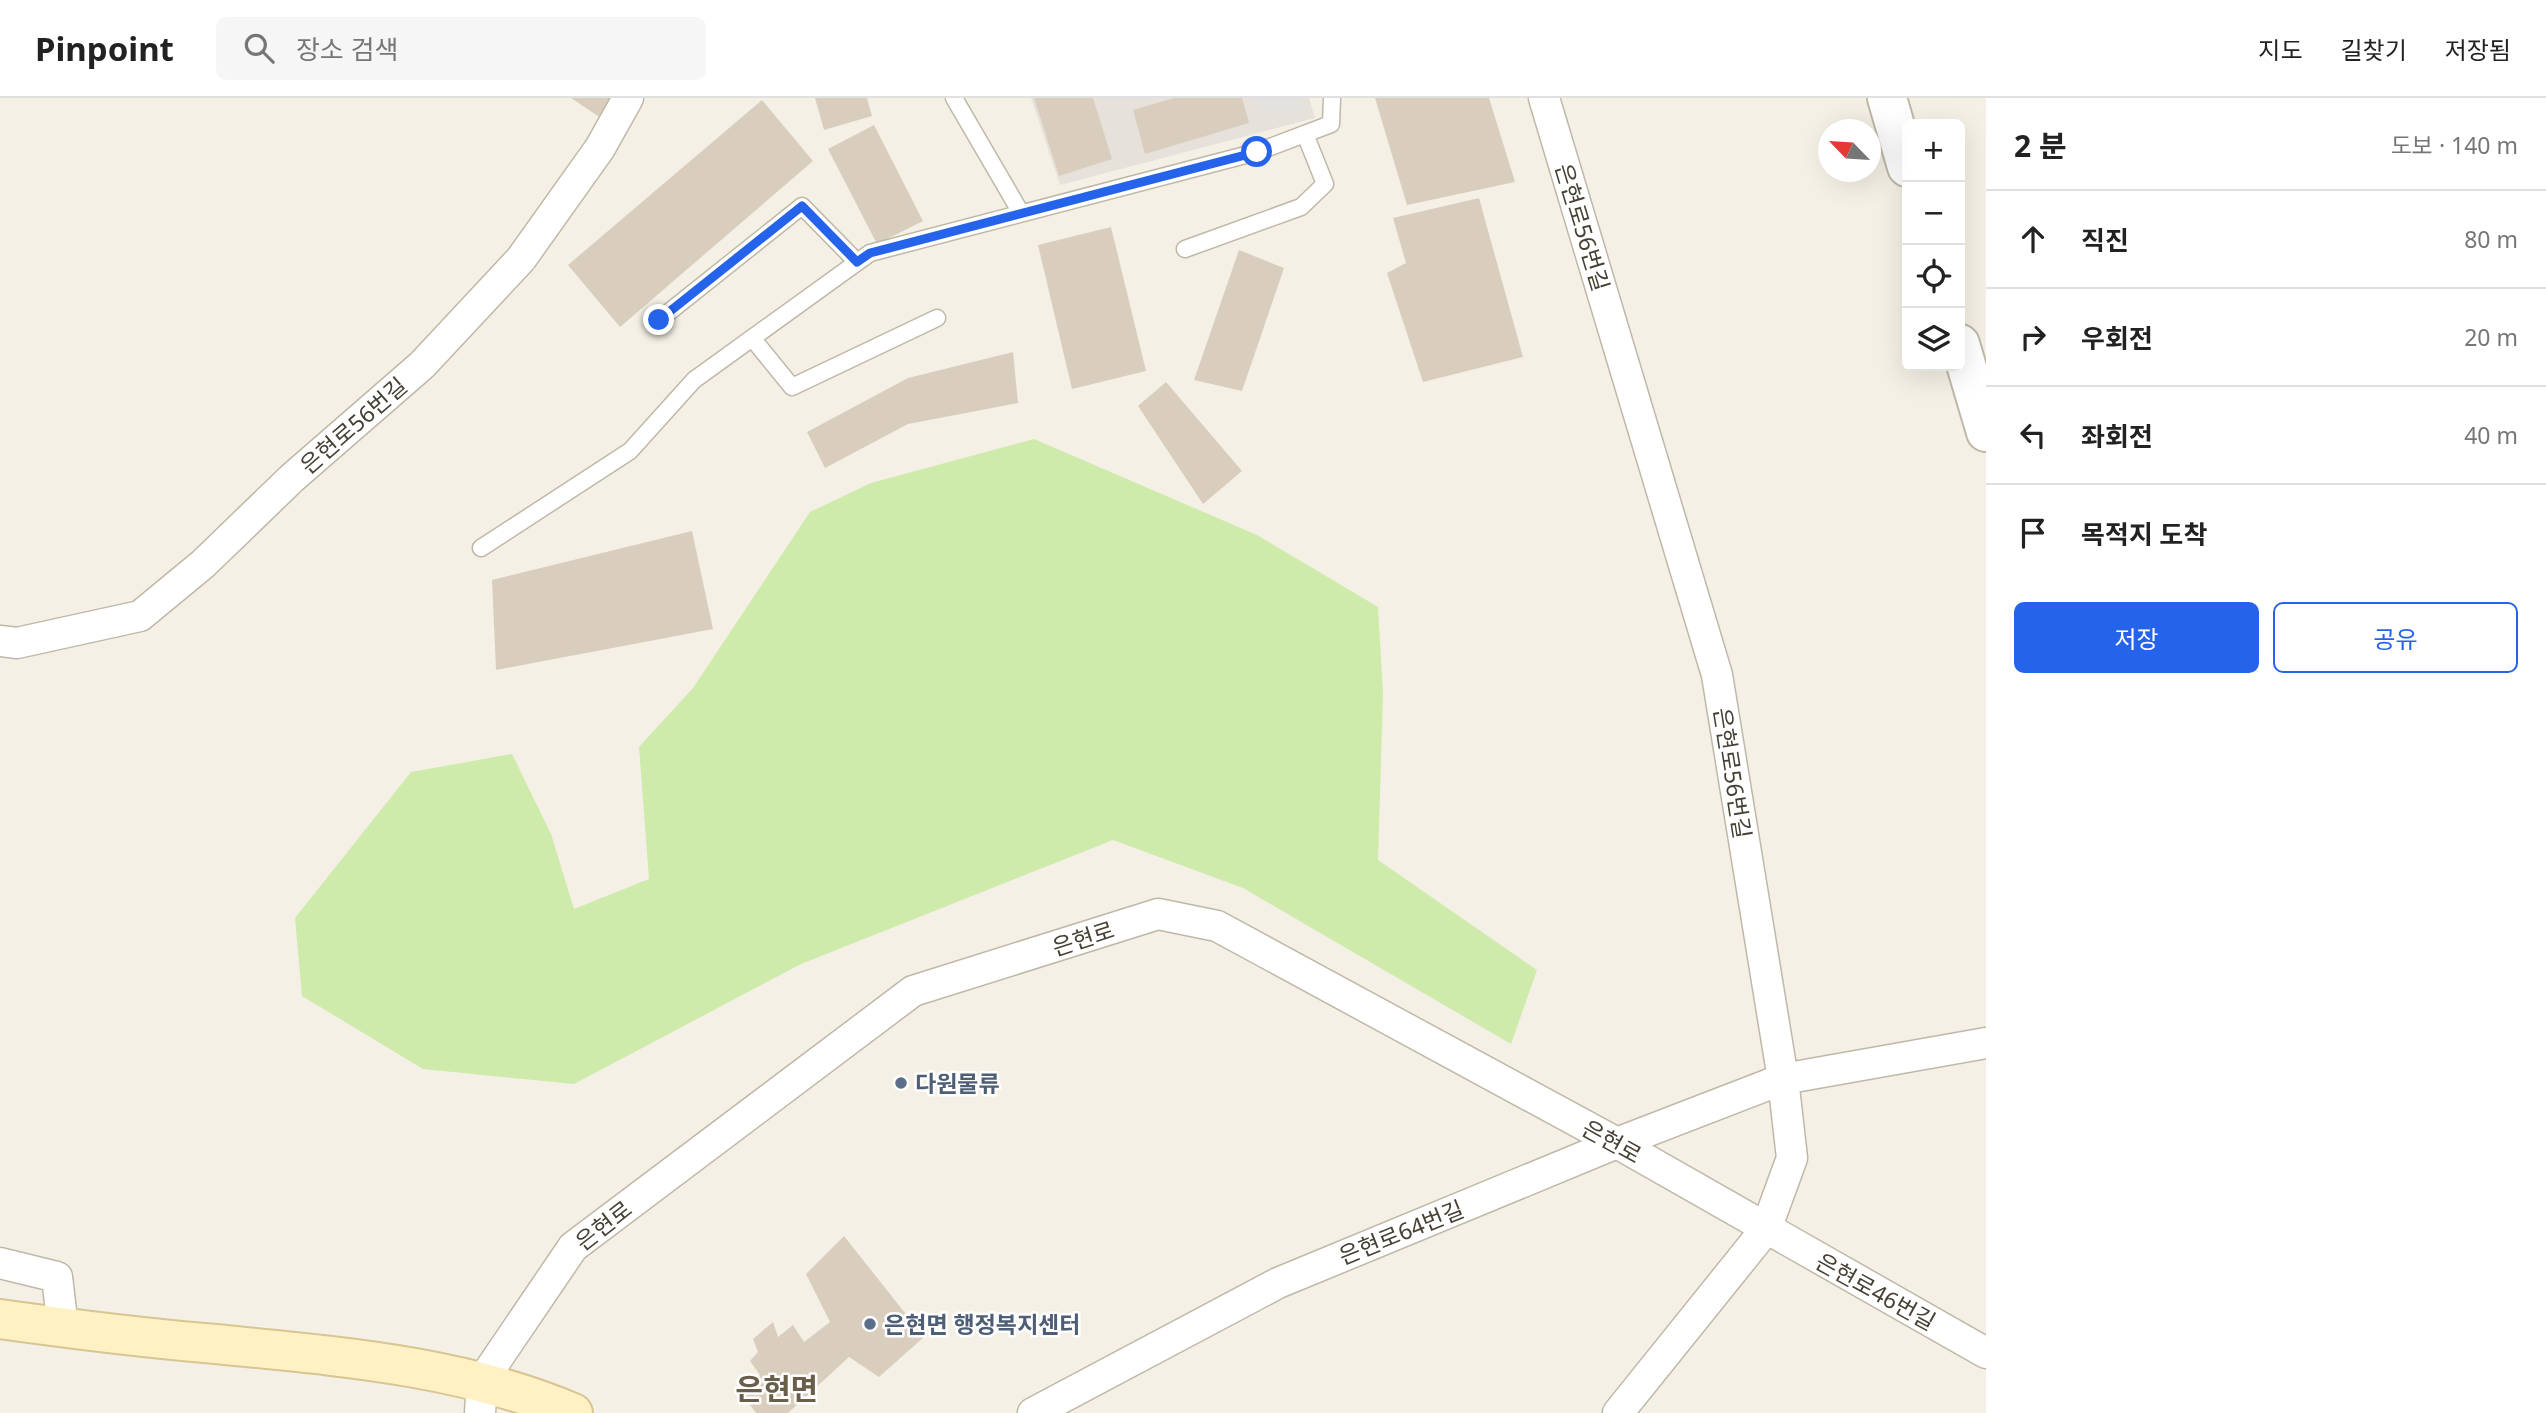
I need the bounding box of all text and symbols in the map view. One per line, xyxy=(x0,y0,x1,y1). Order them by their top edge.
search box xyxy=(216,17,706,80)
text: Pinpoint xyxy=(35,26,174,71)
icon: search xyxy=(240,29,278,67)
text: 장소 검색 xyxy=(296,31,398,67)
text: 지도 xyxy=(2258,33,2303,66)
text: 길찾기 xyxy=(2341,33,2407,66)
text: 저장됨 xyxy=(2445,33,2511,66)
north arrow xyxy=(1818,119,1881,182)
map controls xyxy=(1902,119,1965,371)
button: + xyxy=(1902,119,1965,182)
text: 2 분 xyxy=(2014,125,2067,166)
text: 도보 · 140 m xyxy=(2391,129,2518,161)
route start xyxy=(1241,136,1272,167)
street label: 은현로56번길 xyxy=(1548,159,1618,295)
button: − xyxy=(1902,182,1965,245)
icon: ahead xyxy=(2014,220,2052,258)
text: 직진 xyxy=(2081,222,2129,258)
text: 80 m xyxy=(2464,223,2518,255)
button: locate xyxy=(1902,245,1965,308)
route end xyxy=(643,304,674,335)
button: layers xyxy=(1902,308,1965,371)
icon: right xyxy=(2014,318,2052,356)
text: 우회전 xyxy=(2081,320,2153,356)
text: 20 m xyxy=(2464,321,2518,353)
street label: 은현로56번길 xyxy=(293,370,413,480)
icon: left xyxy=(2014,416,2052,454)
text: 좌회전 xyxy=(2081,418,2153,454)
text: 40 m xyxy=(2464,419,2518,451)
icon: arrive xyxy=(2014,514,2052,552)
text: 목적지 도착 xyxy=(2081,516,2207,552)
button: 저장 xyxy=(2014,602,2259,673)
button: 공유 xyxy=(2273,602,2518,673)
street label: 은현로56번길 xyxy=(1707,705,1759,841)
street label: 은현로 xyxy=(1048,913,1118,963)
place label: 다원물류 xyxy=(915,1067,1000,1099)
marker: 다원물류 xyxy=(893,1075,909,1091)
street label: 은현로 xyxy=(1576,1112,1648,1170)
street label: 은현로64번길 xyxy=(1334,1192,1468,1272)
street label: 은현로 xyxy=(568,1193,638,1257)
street label: 은현로46번길 xyxy=(1810,1245,1942,1337)
place label: 은현면 행정복지센터 xyxy=(884,1308,1080,1340)
marker: 은현면 행정복지센터 xyxy=(862,1316,878,1332)
district label: 은현면 xyxy=(736,1368,818,1409)

